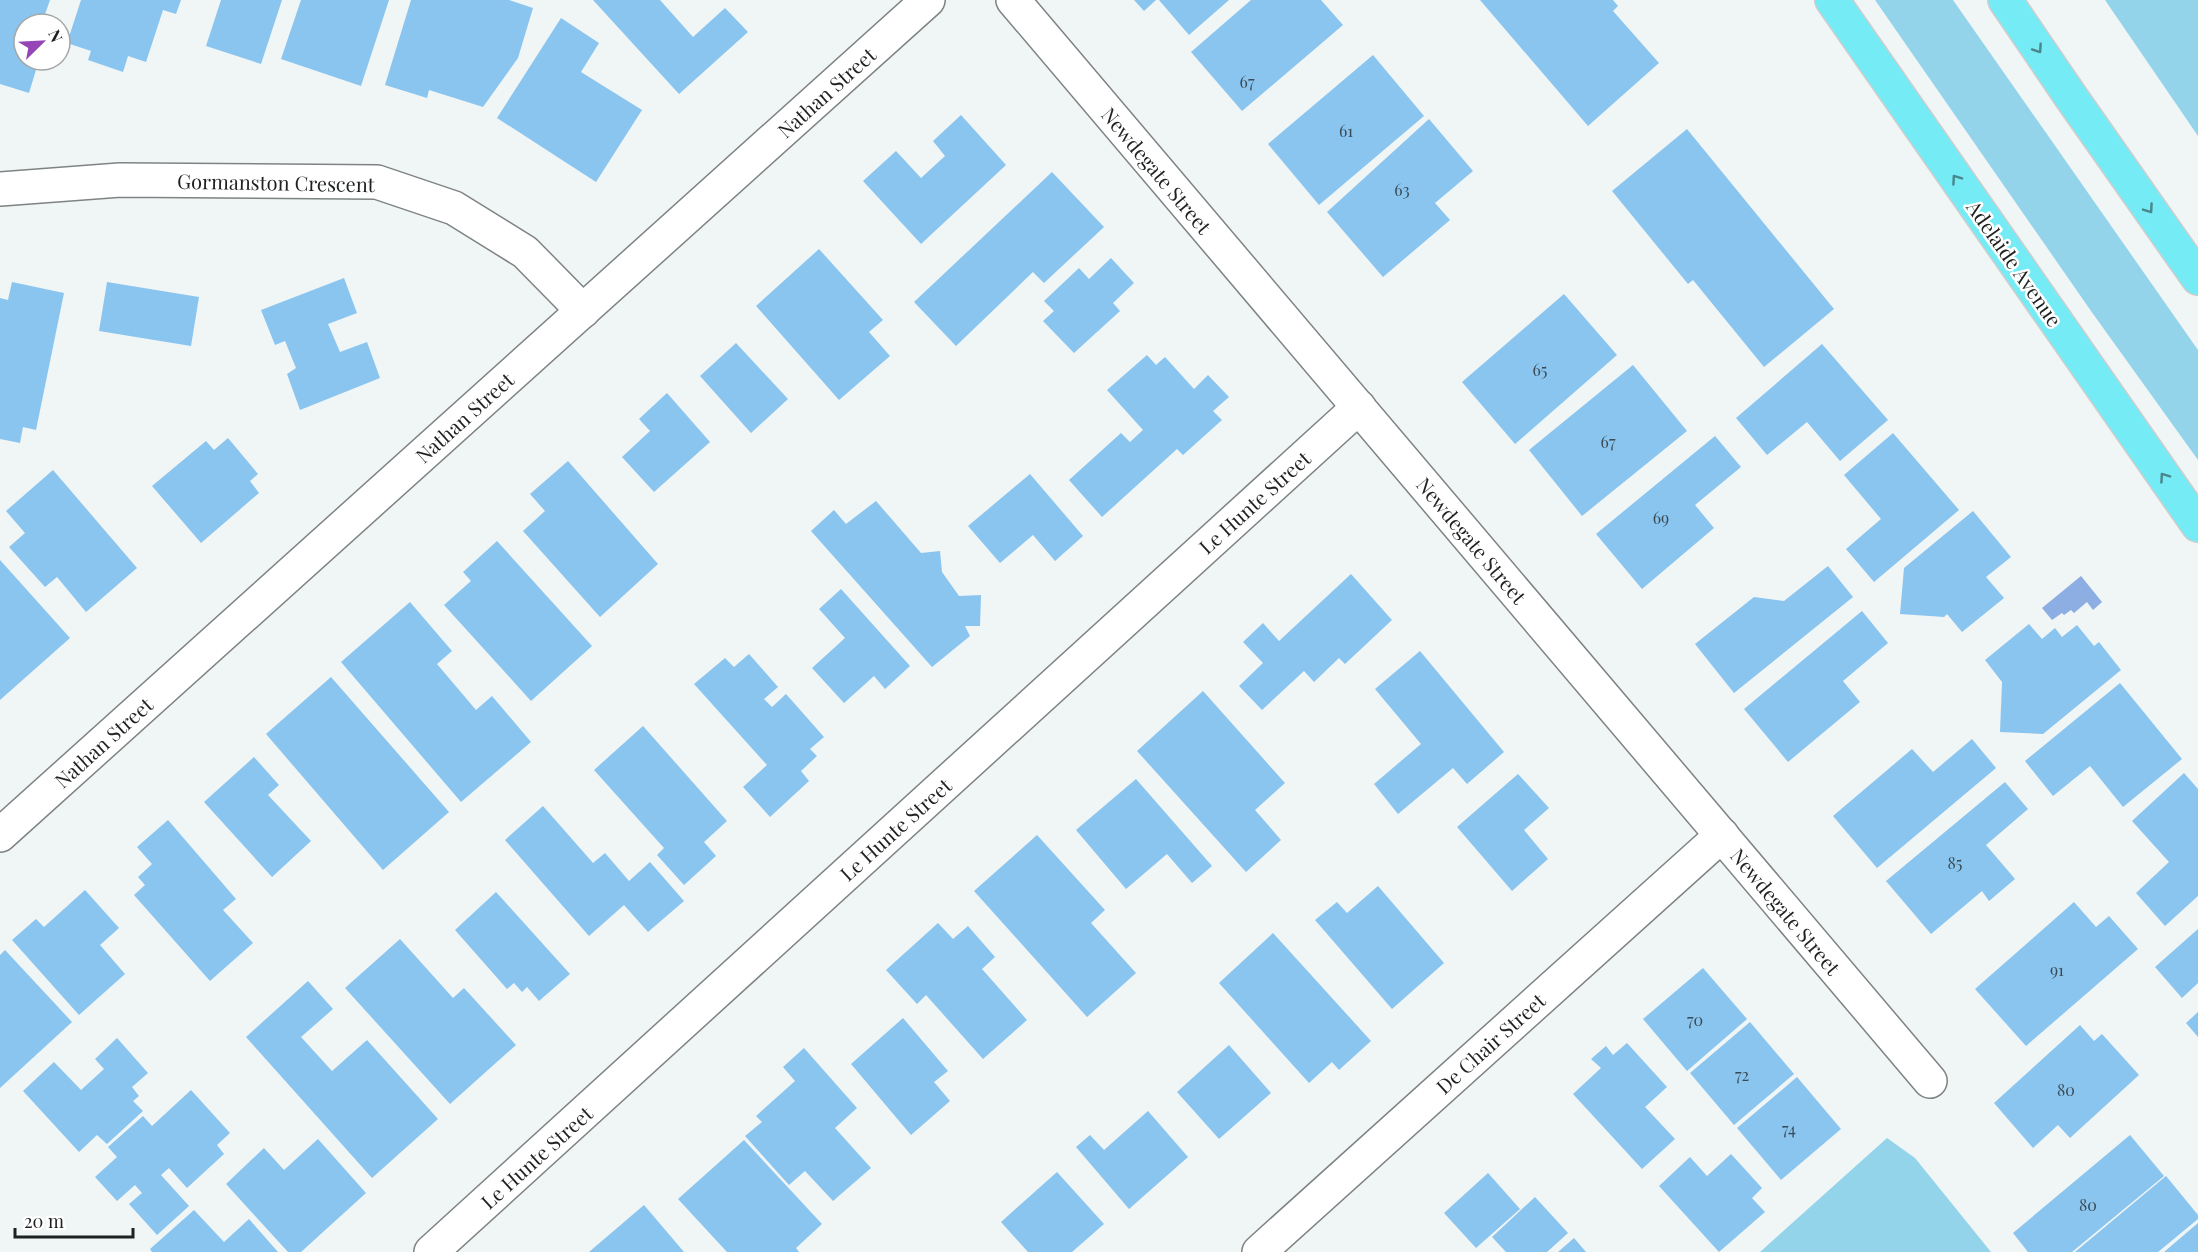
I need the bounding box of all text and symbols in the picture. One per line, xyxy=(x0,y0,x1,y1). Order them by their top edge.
north arrow xyxy=(12,12,72,72)
text: N xyxy=(44,26,68,46)
street label: Nathan Street xyxy=(771,40,881,143)
one-way arrow xyxy=(2031,42,2042,53)
house number: 67 xyxy=(1240,71,1255,92)
street label: Newdegate Street xyxy=(1096,101,1218,239)
house number: 61 xyxy=(1339,120,1353,141)
street label: Gormanston Crescent xyxy=(177,167,376,197)
one-way arrow xyxy=(1952,175,1963,186)
house number: 63 xyxy=(1394,179,1410,200)
street label: Adelaide Avenue xyxy=(1961,194,2068,331)
one-way arrow xyxy=(2142,202,2153,213)
house number: 65 xyxy=(1533,359,1547,380)
street label: Nathan Street xyxy=(409,365,519,468)
house number: 67 xyxy=(1601,431,1616,452)
street label: Le Hunte Street xyxy=(1192,444,1316,559)
street label: Newdegate Street xyxy=(1411,471,1533,609)
one-way arrow xyxy=(2160,473,2171,484)
house number: 69 xyxy=(1653,507,1669,528)
street label: Nathan Street xyxy=(48,690,158,793)
street label: Le Hunte Street xyxy=(833,771,957,886)
street label: Newdegate Street xyxy=(1725,842,1847,980)
house number: 85 xyxy=(1948,852,1962,873)
house number: 91 xyxy=(2050,959,2064,980)
street label: De Chair Street xyxy=(1430,986,1551,1099)
house number: 70 xyxy=(1687,1009,1703,1030)
house number: 72 xyxy=(1735,1064,1749,1085)
house number: 80 xyxy=(2057,1079,2075,1100)
street label: Le Hunte Street xyxy=(474,1099,598,1214)
house number: 74 xyxy=(1782,1118,1796,1139)
house number: 80 xyxy=(2079,1194,2097,1215)
scale bar xyxy=(15,1201,134,1239)
text: 20 m xyxy=(24,1209,64,1233)

